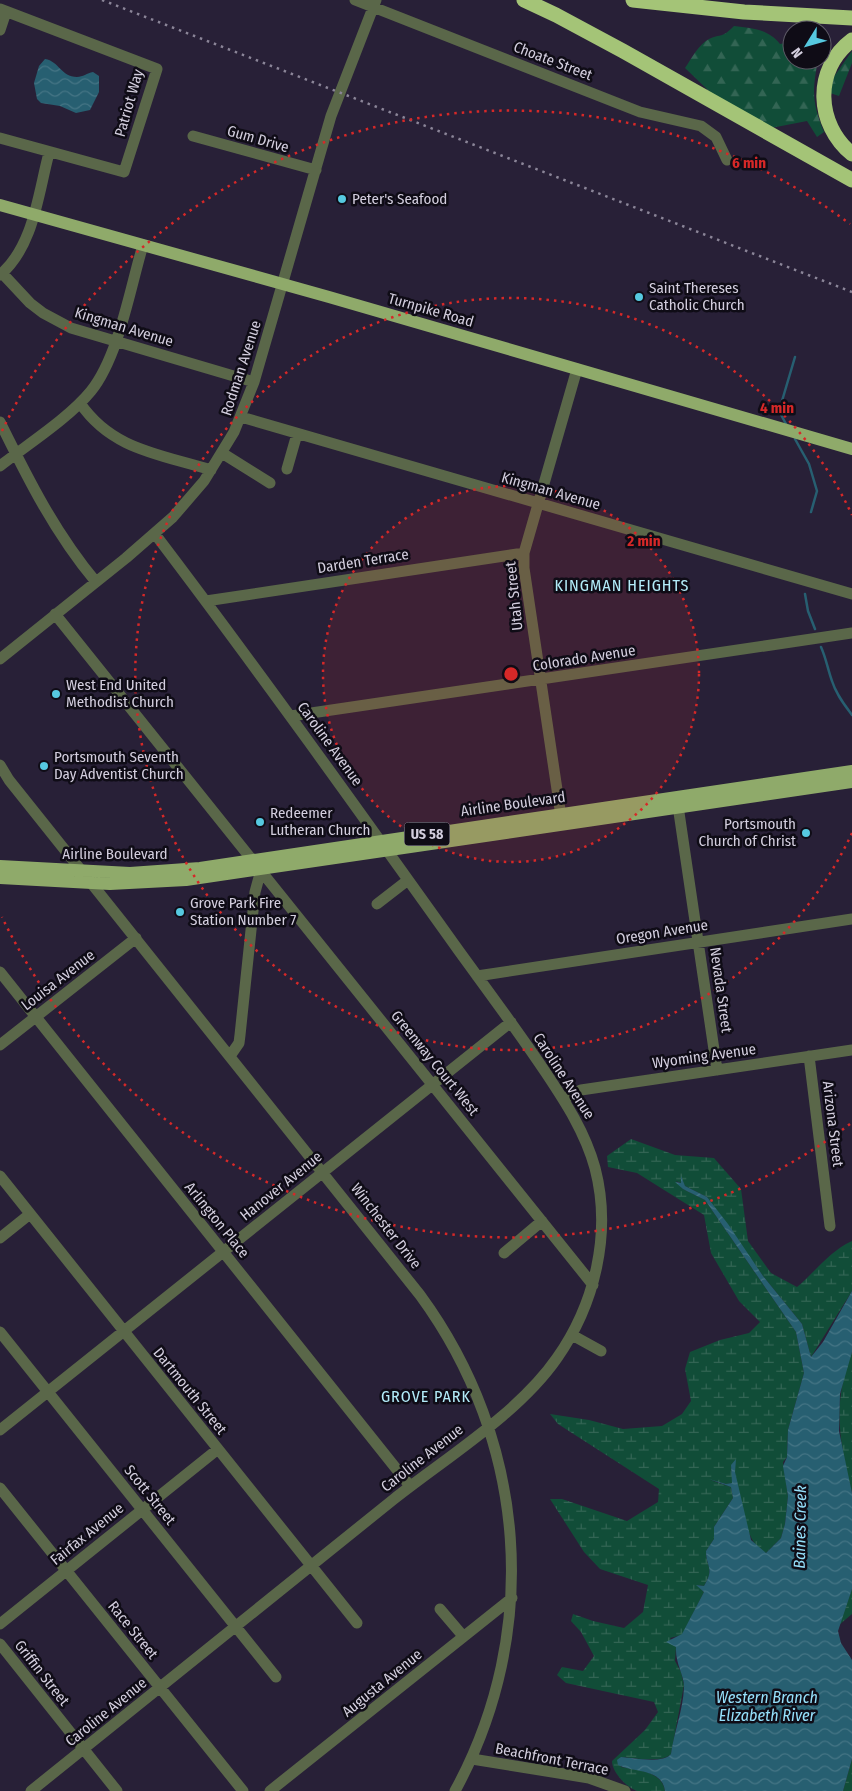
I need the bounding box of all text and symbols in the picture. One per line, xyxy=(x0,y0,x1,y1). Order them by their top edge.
north arrow xyxy=(782,20,832,70)
street label: Choate Street xyxy=(511,38,595,84)
text: N xyxy=(788,44,806,61)
street label: Patriot Way xyxy=(111,67,147,139)
street label: Gum Drive xyxy=(225,122,291,156)
text: 6 min xyxy=(732,154,766,172)
place label: Peter's Seafood xyxy=(352,190,447,208)
marker: Peter's Seafood xyxy=(336,193,348,205)
place label: Saint Thereses Catholic Church xyxy=(649,279,745,314)
street label: Turnpike Road xyxy=(386,289,476,331)
marker: Saint Thereses Catholic Church xyxy=(633,291,645,303)
street label: Kingman Avenue xyxy=(73,303,175,351)
street label: Rodman Avenue xyxy=(217,318,265,418)
text: 4 min xyxy=(760,399,794,417)
street label: Kingman Avenue xyxy=(499,468,603,514)
text: 2 min xyxy=(626,532,661,550)
street label: Darden Terrace xyxy=(316,545,410,577)
street label: Utah Street xyxy=(501,561,527,631)
district label: KINGMAN HEIGHTS xyxy=(554,576,690,595)
street label: Colorado Avenue xyxy=(531,641,637,675)
centre of rings xyxy=(502,665,520,683)
place label: West End United Methodist Church xyxy=(66,676,174,711)
marker: West End United Methodist Church xyxy=(50,688,62,700)
street label: Caroline Avenue xyxy=(294,699,366,789)
place label: Portsmouth Seventh Day Adventist Church xyxy=(54,748,184,783)
marker: Portsmouth Seventh Day Adventist Church xyxy=(38,760,50,772)
street label: Airline Boulevard xyxy=(460,788,566,820)
place label: Redeemer Lutheran Church xyxy=(270,804,370,839)
place label: Portsmouth Church of Christ xyxy=(698,815,796,850)
marker: Redeemer Lutheran Church xyxy=(254,816,266,828)
road number: US 58 xyxy=(404,822,450,846)
marker: Portsmouth Church of Christ xyxy=(800,827,812,839)
street label: Airline Boulevard xyxy=(62,845,168,863)
place label: Grove Park Fire Station Number 7 xyxy=(190,894,296,929)
marker: Grove Park Fire Station Number 7 xyxy=(174,906,186,918)
street label: Oregon Avenue xyxy=(615,916,709,948)
street label: Louisa Avenue xyxy=(18,946,98,1014)
street label: Nevada Street xyxy=(706,946,736,1034)
street label: Greenway Court West xyxy=(387,1007,483,1119)
street label: Caroline Avenue xyxy=(529,1030,599,1122)
street label: Wyoming Avenue xyxy=(651,1040,757,1072)
street label: Arizona Street xyxy=(819,1080,847,1168)
street label: Hanover Avenue xyxy=(236,1148,326,1224)
street label: Arlington Place xyxy=(181,1178,253,1262)
street label: Winchester Drive xyxy=(347,1180,425,1272)
street label: Dartmouth Street xyxy=(149,1344,231,1438)
district label: GROVE PARK xyxy=(381,1387,471,1406)
street label: Caroline Avenue xyxy=(377,1420,467,1496)
street label: Scott Street xyxy=(120,1461,180,1529)
water label: Baines Creek xyxy=(790,1485,810,1569)
street label: Fairfax Avenue xyxy=(47,1499,127,1569)
street label: Race Street xyxy=(104,1597,162,1663)
street label: Griffin Street xyxy=(11,1637,73,1709)
street label: Augusta Avenue xyxy=(338,1645,426,1721)
street label: Caroline Avenue xyxy=(62,1674,150,1750)
water label: Western Branch Elizabeth River xyxy=(716,1688,818,1725)
street label: Beachfront Terrace xyxy=(494,1739,610,1779)

